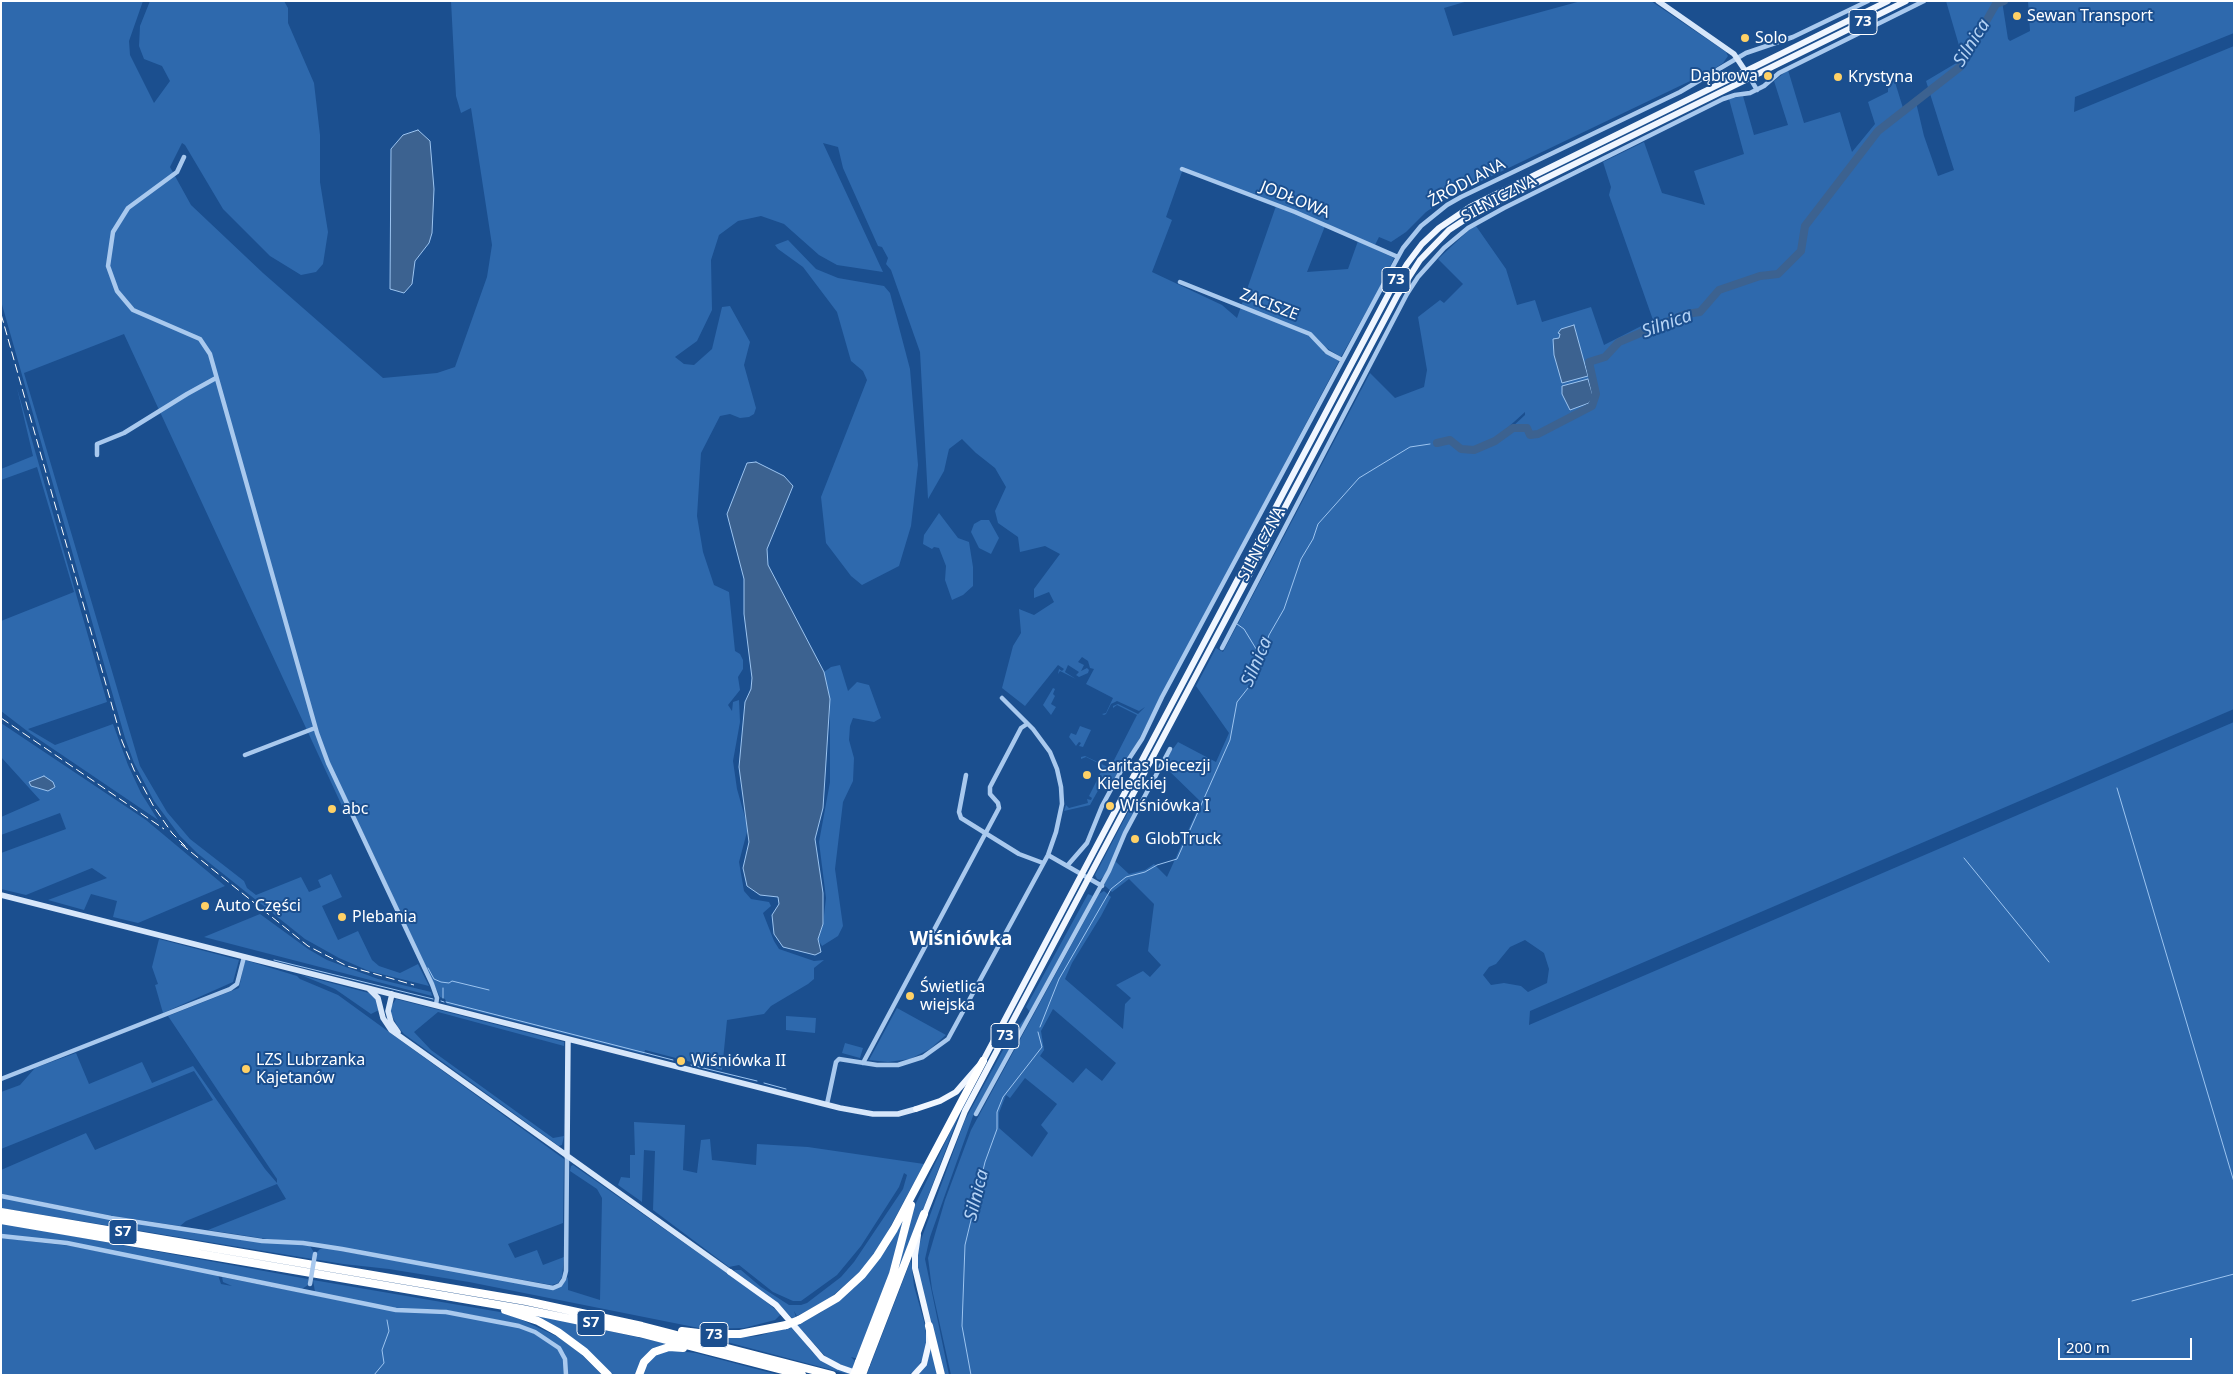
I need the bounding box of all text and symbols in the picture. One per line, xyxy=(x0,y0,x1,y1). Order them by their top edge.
place label: Sewan Transport xyxy=(2027,6,2153,26)
road number: 73 xyxy=(1849,10,1877,34)
marker: Sewan Transport xyxy=(2011,10,2023,22)
water label: Silnica xyxy=(1949,15,1995,71)
place label: Solo xyxy=(1755,28,1787,48)
marker: Solo xyxy=(1739,32,1751,44)
place label: Dąbrowa xyxy=(1690,66,1758,86)
place label: Krystyna xyxy=(1848,67,1913,87)
marker: Dąbrowa xyxy=(1762,70,1774,82)
marker: Krystyna xyxy=(1832,71,1844,83)
street label: ŹRÓDLANA xyxy=(1425,155,1509,211)
street label: SILNICZNA xyxy=(1458,171,1540,227)
street label: JODŁOWA xyxy=(1257,177,1333,223)
road number: 73 xyxy=(1382,268,1410,292)
street label: ZACISZE xyxy=(1237,285,1301,325)
water label: Silnica xyxy=(1639,305,1695,343)
street label: SILNICZNA xyxy=(1234,503,1290,585)
water label: Silnica xyxy=(1237,634,1277,690)
place label: Caritas Diecezji Kieleckiej xyxy=(1097,756,1211,794)
marker: Caritas Diecezji Kieleckiej xyxy=(1081,769,1093,781)
place label: Wiśniówka I xyxy=(1120,796,1210,816)
place label: abc xyxy=(342,799,368,819)
marker: Wiśniówka I xyxy=(1104,800,1116,812)
marker: abc xyxy=(326,803,338,815)
place label: GlobTruck xyxy=(1145,829,1221,849)
marker: GlobTruck xyxy=(1129,833,1141,845)
place label: Auto Części xyxy=(215,896,301,916)
marker: Auto Części xyxy=(199,900,211,912)
place label: Plebania xyxy=(352,907,417,927)
marker: Plebania xyxy=(336,911,348,923)
district label: Wiśniówka xyxy=(910,929,1012,951)
place label: Świetlica wiejska xyxy=(920,977,985,1015)
marker: Świetlica wiejska xyxy=(904,990,916,1002)
road number: 73 xyxy=(991,1024,1019,1048)
place label: LZS Lubrzanka Kajetanów xyxy=(256,1050,365,1088)
place label: Wiśniówka II xyxy=(691,1051,786,1071)
marker: Wiśniówka II xyxy=(675,1055,687,1067)
marker: LZS Lubrzanka Kajetanów xyxy=(240,1063,252,1075)
water label: Silnica xyxy=(960,1167,994,1223)
road number: S7 xyxy=(109,1220,137,1244)
road number: S7 xyxy=(577,1310,605,1336)
road number: 73 xyxy=(700,1322,728,1348)
scale bar xyxy=(2060,1328,2194,1360)
text: 200 m xyxy=(2066,1337,2110,1357)

